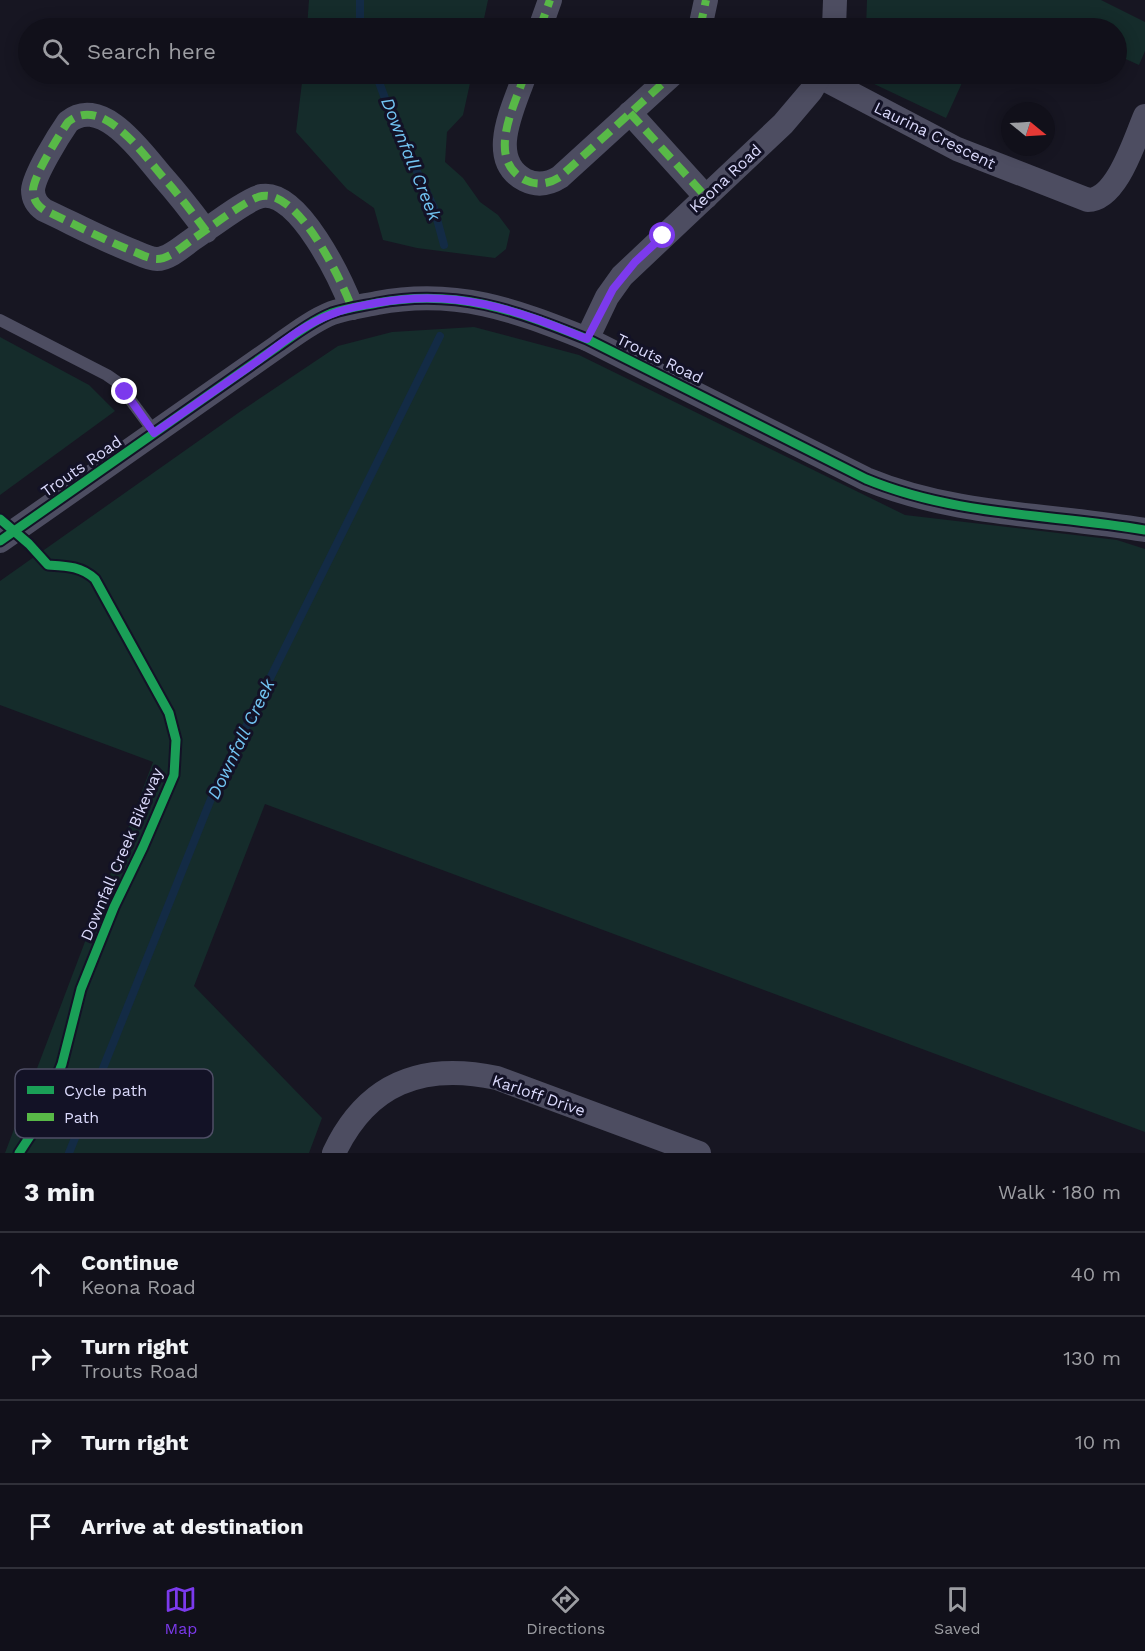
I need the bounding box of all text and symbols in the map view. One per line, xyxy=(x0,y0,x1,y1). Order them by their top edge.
search box xyxy=(18,18,1127,84)
icon: search xyxy=(39,35,72,68)
text: Search here xyxy=(87,39,216,64)
water label: Downfall Creek xyxy=(377,94,446,225)
street label: Laurina Crescent xyxy=(871,98,999,173)
north arrow xyxy=(1001,102,1055,156)
street label: Keona Road xyxy=(685,140,765,217)
route start xyxy=(649,222,675,248)
street label: Trouts Road xyxy=(613,329,706,388)
route end xyxy=(111,378,137,404)
street label: Trouts Road xyxy=(37,432,125,501)
water label: Downfall Creek xyxy=(202,674,279,802)
street label: Downfall Creek Bikeway xyxy=(76,764,167,944)
legend xyxy=(15,1069,213,1138)
street label: Karloff Drive xyxy=(490,1071,588,1120)
text: Cycle path xyxy=(64,1081,147,1100)
text: Path xyxy=(64,1108,99,1127)
text: 3 min xyxy=(24,1177,95,1207)
text: Walk · 180 m xyxy=(998,1180,1121,1204)
text: Continue xyxy=(81,1250,179,1275)
icon: ahead xyxy=(24,1258,57,1291)
text: 40 m xyxy=(1070,1262,1121,1286)
text: Keona Road xyxy=(81,1275,196,1299)
text: Turn right xyxy=(81,1334,188,1359)
icon: right xyxy=(24,1342,57,1375)
text: 130 m xyxy=(1063,1346,1121,1370)
text: Trouts Road xyxy=(81,1359,198,1383)
icon: right xyxy=(24,1426,57,1459)
text: Turn right xyxy=(81,1430,188,1455)
text: 10 m xyxy=(1075,1430,1121,1454)
icon: arrive xyxy=(24,1510,57,1543)
text: Arrive at destination xyxy=(81,1514,304,1539)
tab: Map xyxy=(164,1583,197,1638)
tab: Directions xyxy=(526,1583,605,1638)
tab: Saved xyxy=(934,1583,981,1638)

